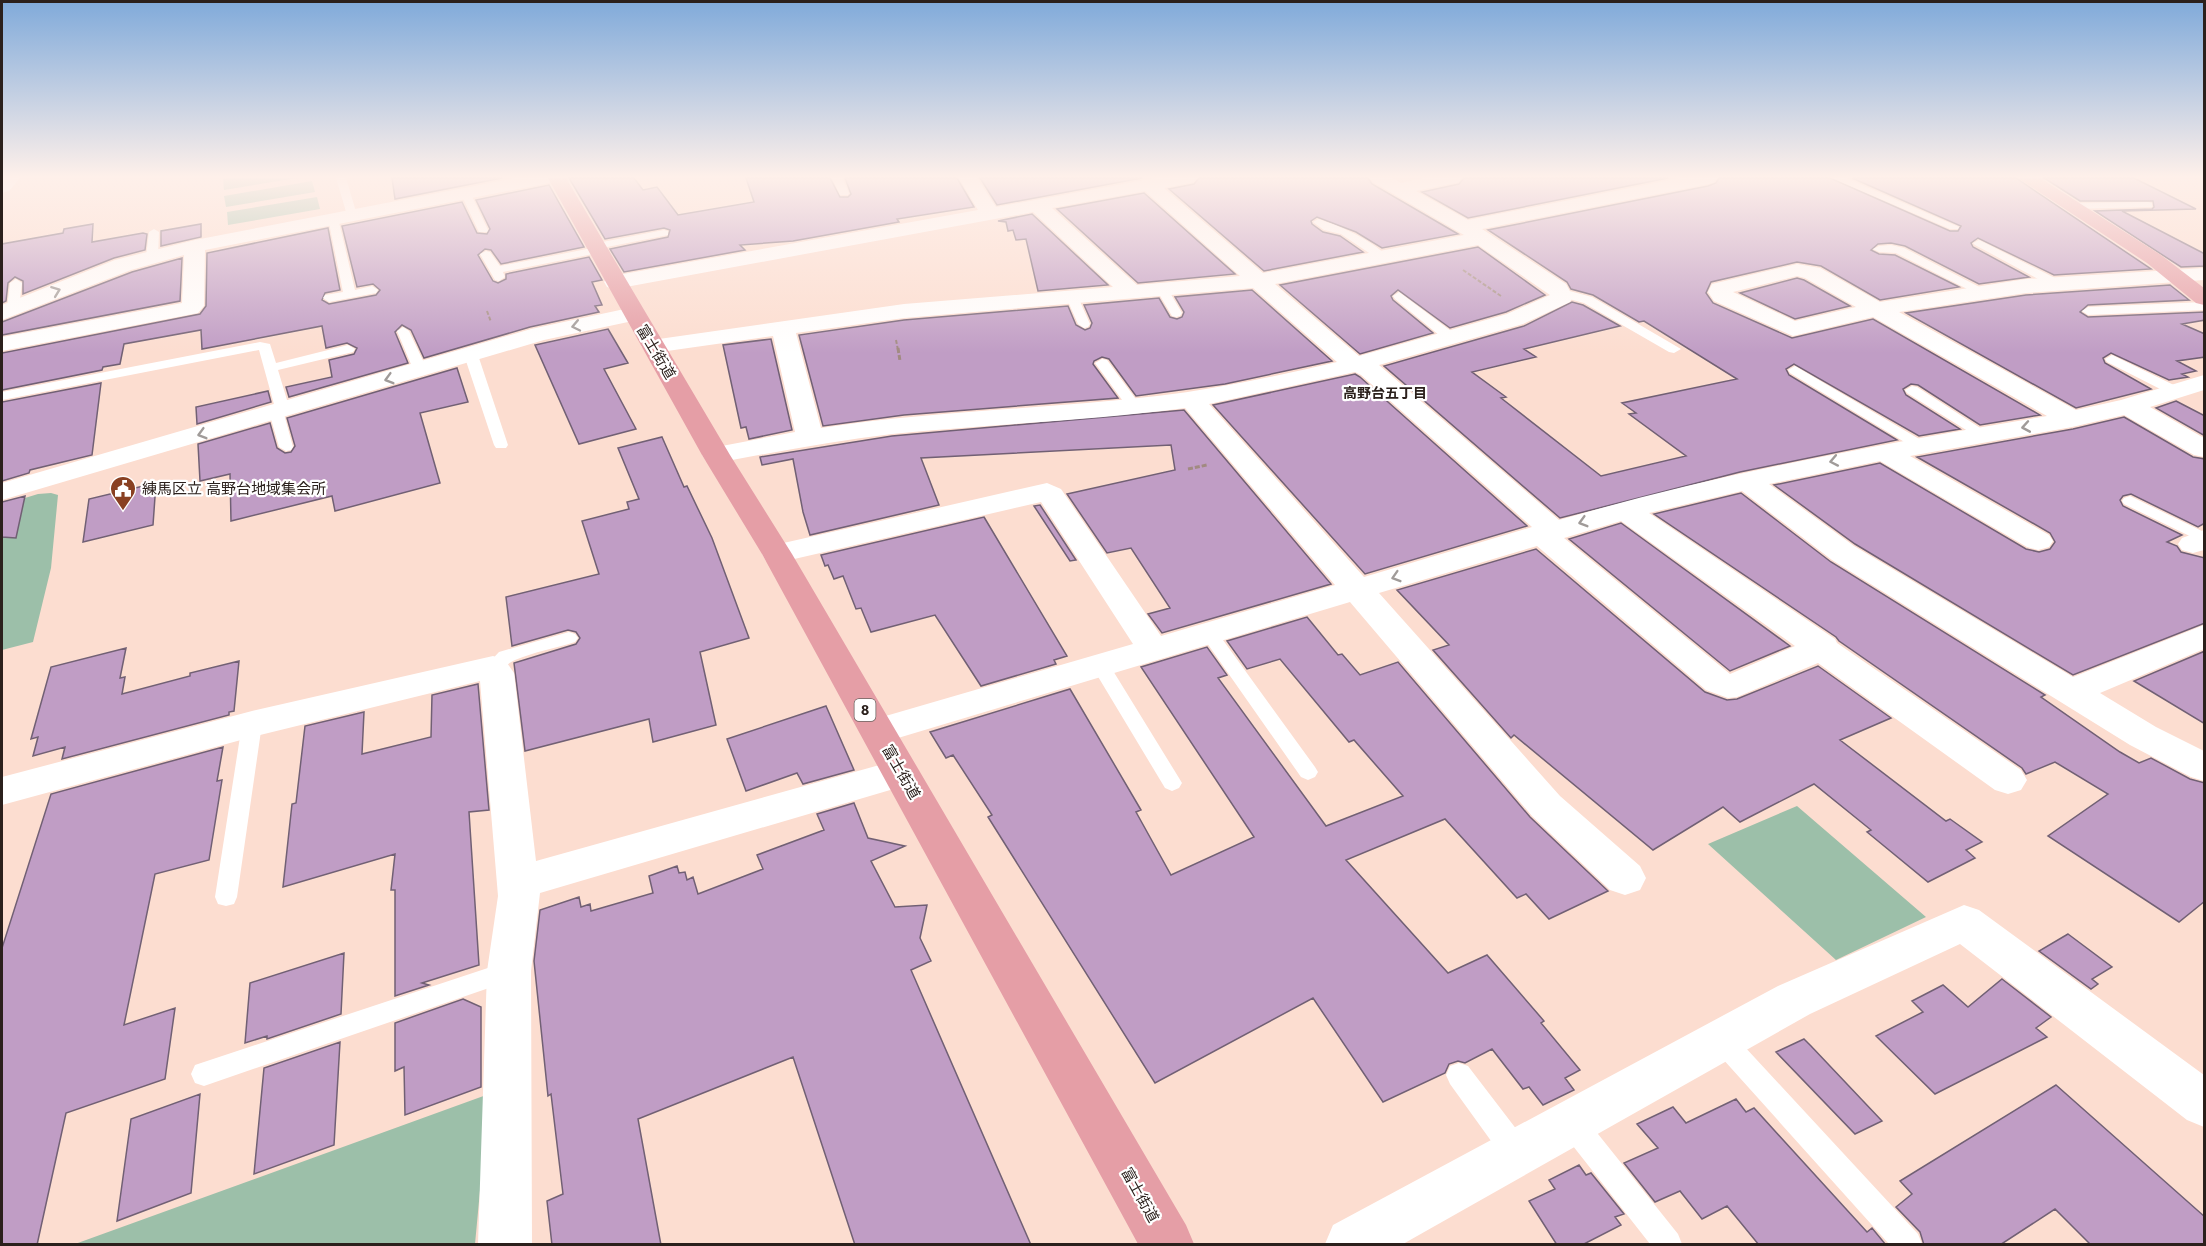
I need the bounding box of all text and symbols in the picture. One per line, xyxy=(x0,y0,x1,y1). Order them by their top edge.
one-way arrow xyxy=(50,286,61,298)
one-way arrow xyxy=(572,319,582,332)
street label: 富士街道 xyxy=(633,322,679,382)
one-way arrow xyxy=(384,372,395,384)
district label: 高野台五丁目 xyxy=(1343,385,1427,402)
one-way arrow xyxy=(2021,420,2031,433)
one-way arrow xyxy=(197,427,207,439)
one-way arrow xyxy=(1829,454,1839,467)
public building icon: 練馬区立 高野台地域集会所 xyxy=(108,474,138,512)
place label: 練馬区立 高野台地域集会所 xyxy=(142,480,326,498)
one-way arrow xyxy=(1578,515,1589,527)
one-way arrow xyxy=(1391,570,1402,582)
road number: 8 xyxy=(854,699,876,721)
street label: 富士街道 xyxy=(878,742,924,802)
street label: 富士街道 xyxy=(1118,1164,1162,1226)

